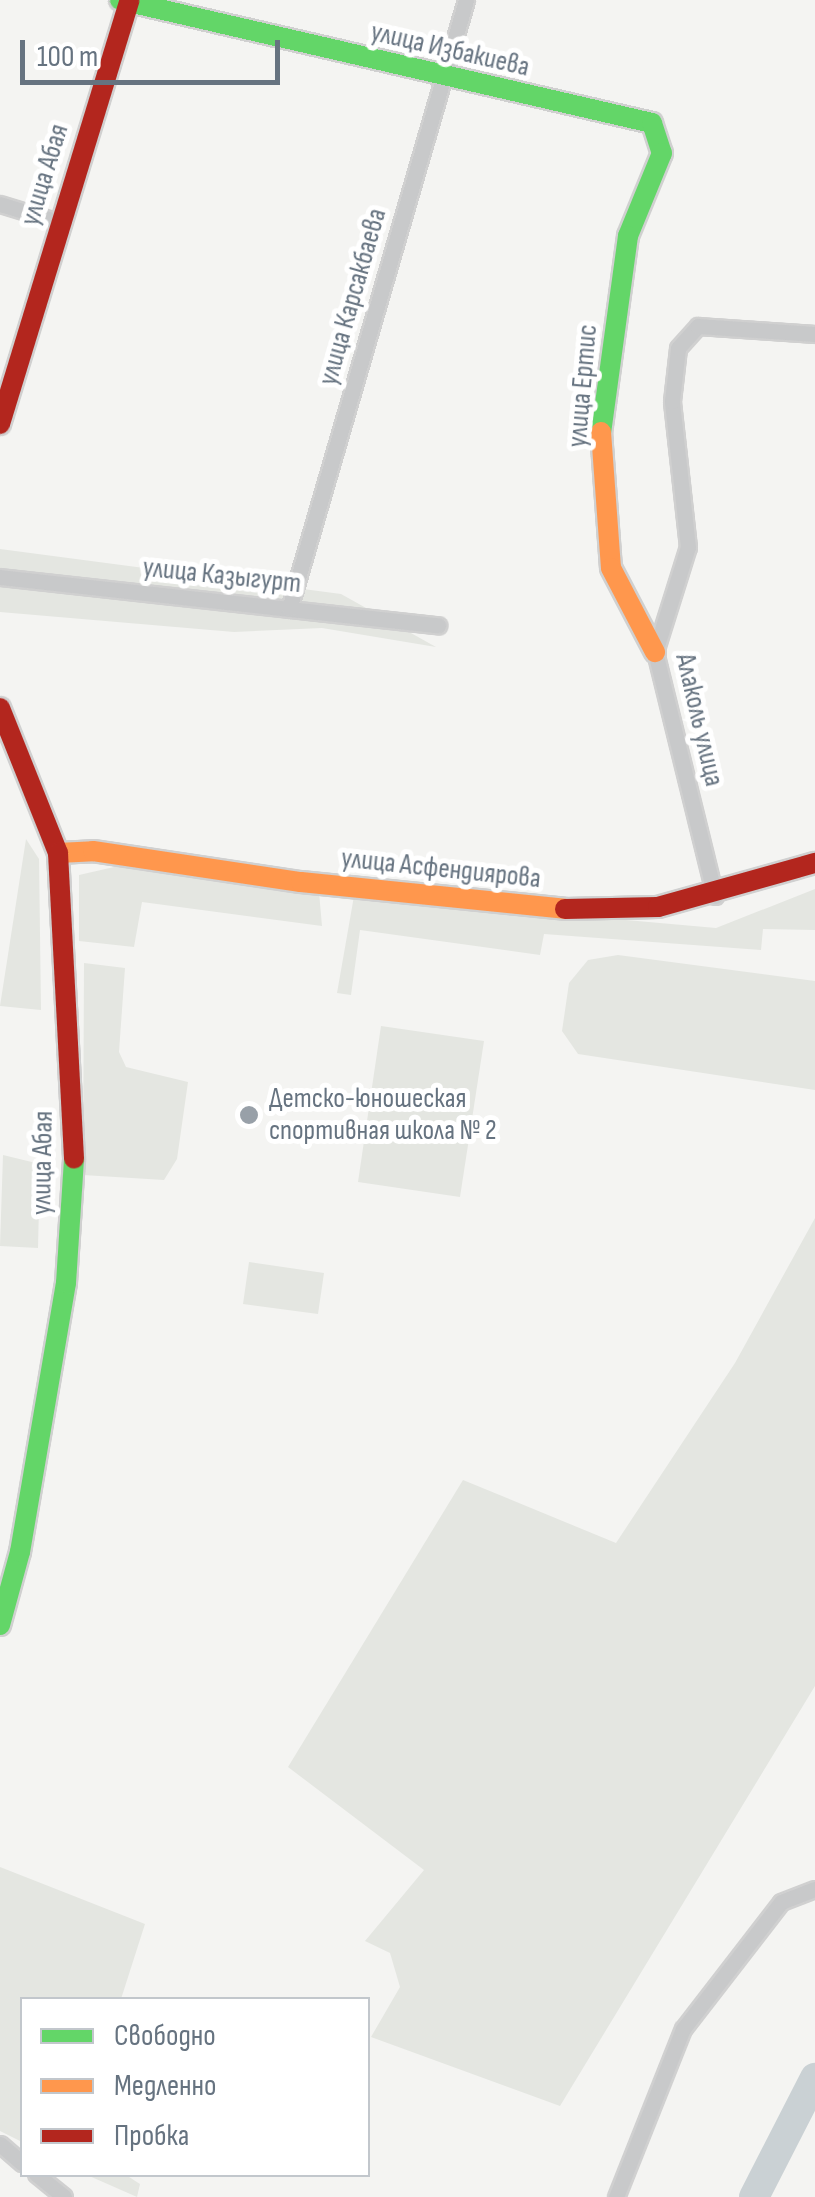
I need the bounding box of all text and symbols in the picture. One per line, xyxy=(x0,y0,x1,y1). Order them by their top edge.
street label: улица Избакиева xyxy=(367,15,533,85)
scale bar xyxy=(25,20,285,82)
text: 100 m xyxy=(37,39,98,75)
street label: улица Абая xyxy=(14,120,76,230)
street label: улица Карсакбаева xyxy=(312,205,394,389)
street label: улица Ертис xyxy=(561,323,605,449)
street label: улица Казыгурт xyxy=(141,551,303,601)
street label: Алаколь улица xyxy=(667,650,731,790)
street label: улица Асфендиярова xyxy=(340,842,542,896)
place label: Детско-юношеская спортивная школа № 2 xyxy=(269,1082,497,1148)
marker: Детско-юношеская спортивная школа № 2 xyxy=(238,1104,260,1126)
street label: улица Абая xyxy=(25,1111,61,1215)
legend xyxy=(20,1997,370,2177)
text: Свободно xyxy=(114,2018,216,2054)
text: Медленно xyxy=(114,2068,216,2104)
text: Пробка xyxy=(114,2118,189,2154)

